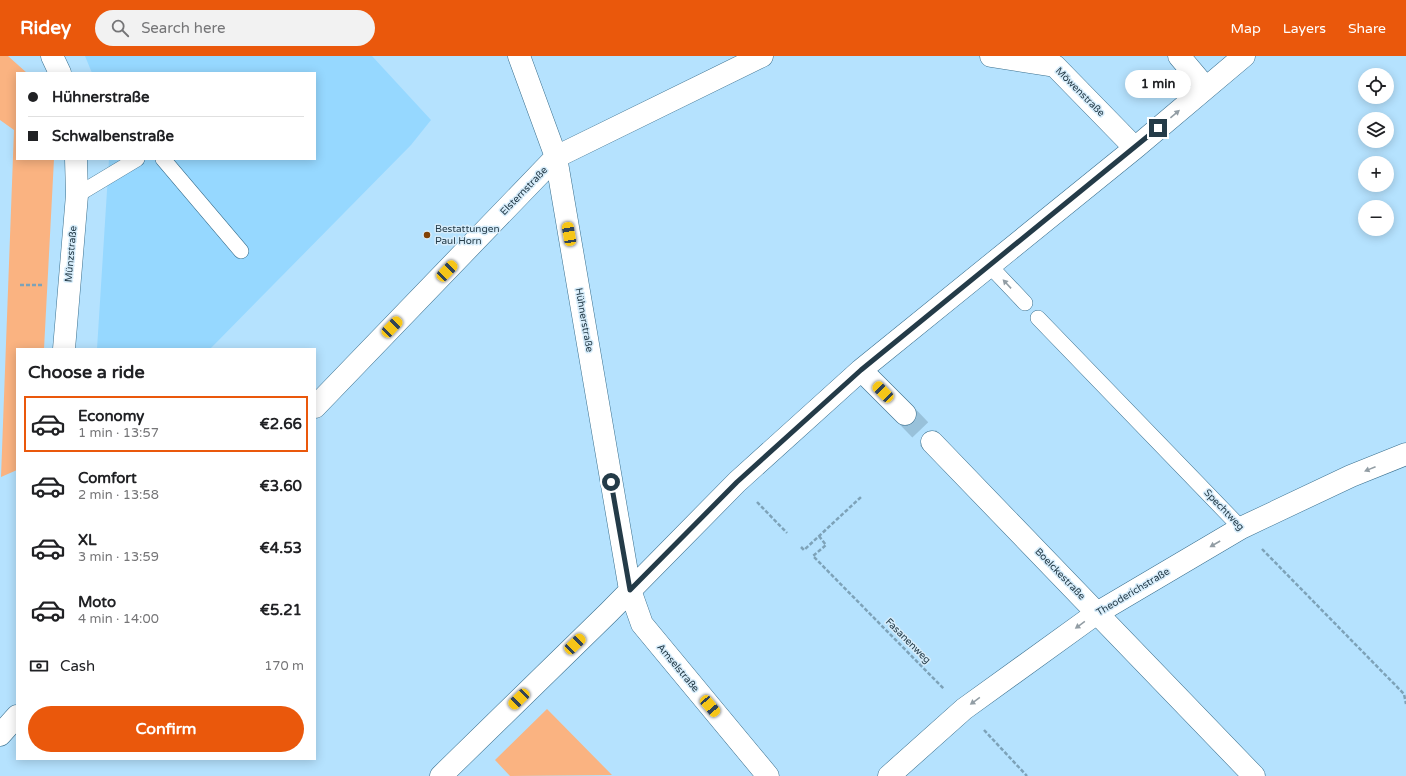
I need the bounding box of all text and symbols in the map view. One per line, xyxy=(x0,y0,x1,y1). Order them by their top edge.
search box xyxy=(95,10,375,46)
text: Ridey xyxy=(20,17,71,39)
icon: search xyxy=(109,17,131,39)
text: Search here xyxy=(141,19,225,37)
text: Map xyxy=(1231,20,1261,37)
text: Layers xyxy=(1283,20,1326,37)
text: Share xyxy=(1348,20,1386,37)
street label: Möwenstraße xyxy=(1053,65,1107,119)
map controls xyxy=(1358,68,1394,236)
button: locate xyxy=(1358,68,1394,104)
callout: 1 min xyxy=(1125,70,1191,98)
text: 1 min xyxy=(1141,76,1175,92)
text: Hühnerstraße xyxy=(52,88,149,106)
one-way arrow xyxy=(1170,109,1181,118)
button: layers xyxy=(1358,112,1394,148)
route end xyxy=(1149,119,1167,137)
text: Schwalbenstraße xyxy=(52,127,174,145)
button: + xyxy=(1358,156,1394,192)
street label: Elsternstraße xyxy=(498,164,550,218)
button: − xyxy=(1358,200,1394,236)
car xyxy=(561,221,577,247)
place label: Bestattungen Paul Horn xyxy=(435,223,500,247)
street label: Münzstraße xyxy=(63,225,79,283)
marker: Bestattungen Paul Horn xyxy=(422,230,432,240)
car xyxy=(434,258,460,284)
one-way arrow xyxy=(1002,279,1012,289)
street label: Hühnerstraße xyxy=(572,287,596,353)
car xyxy=(379,314,405,340)
text: Choose a ride xyxy=(28,361,145,383)
car xyxy=(870,379,896,405)
icon: car xyxy=(30,406,66,442)
text: Economy xyxy=(78,407,144,425)
text: €2.66 xyxy=(260,415,302,433)
text: 1 min · 13:57 xyxy=(78,425,159,441)
one-way arrow xyxy=(1363,466,1375,472)
icon: car xyxy=(30,468,66,504)
text: Comfort xyxy=(78,469,137,487)
route start xyxy=(602,473,620,491)
text: €3.60 xyxy=(260,477,302,495)
text: 2 min · 13:58 xyxy=(78,487,159,503)
street label: Spechtweg xyxy=(1201,487,1247,533)
icon: car xyxy=(30,530,66,566)
text: XL xyxy=(78,531,97,549)
text: €4.53 xyxy=(260,539,302,557)
one-way arrow xyxy=(1209,540,1221,547)
street label: Boelckestraße xyxy=(1032,546,1088,603)
text: 3 min · 13:59 xyxy=(78,549,159,565)
street label: Theoderichstraße xyxy=(1094,565,1172,619)
icon: car xyxy=(30,592,66,628)
text: Moto xyxy=(78,593,116,611)
text: €5.21 xyxy=(260,601,302,619)
text: 4 min · 14:00 xyxy=(78,611,159,627)
street label: Fasanenweg xyxy=(883,616,933,666)
one-way arrow xyxy=(1075,621,1085,629)
car xyxy=(562,631,588,657)
street label: Amselstraße xyxy=(654,641,702,695)
icon: cash xyxy=(28,655,50,677)
text: Cash xyxy=(60,657,95,675)
text: 170 m xyxy=(264,658,304,674)
car xyxy=(506,686,532,712)
car xyxy=(698,693,722,719)
one-way arrow xyxy=(969,697,980,705)
button: Confirm xyxy=(28,706,304,752)

